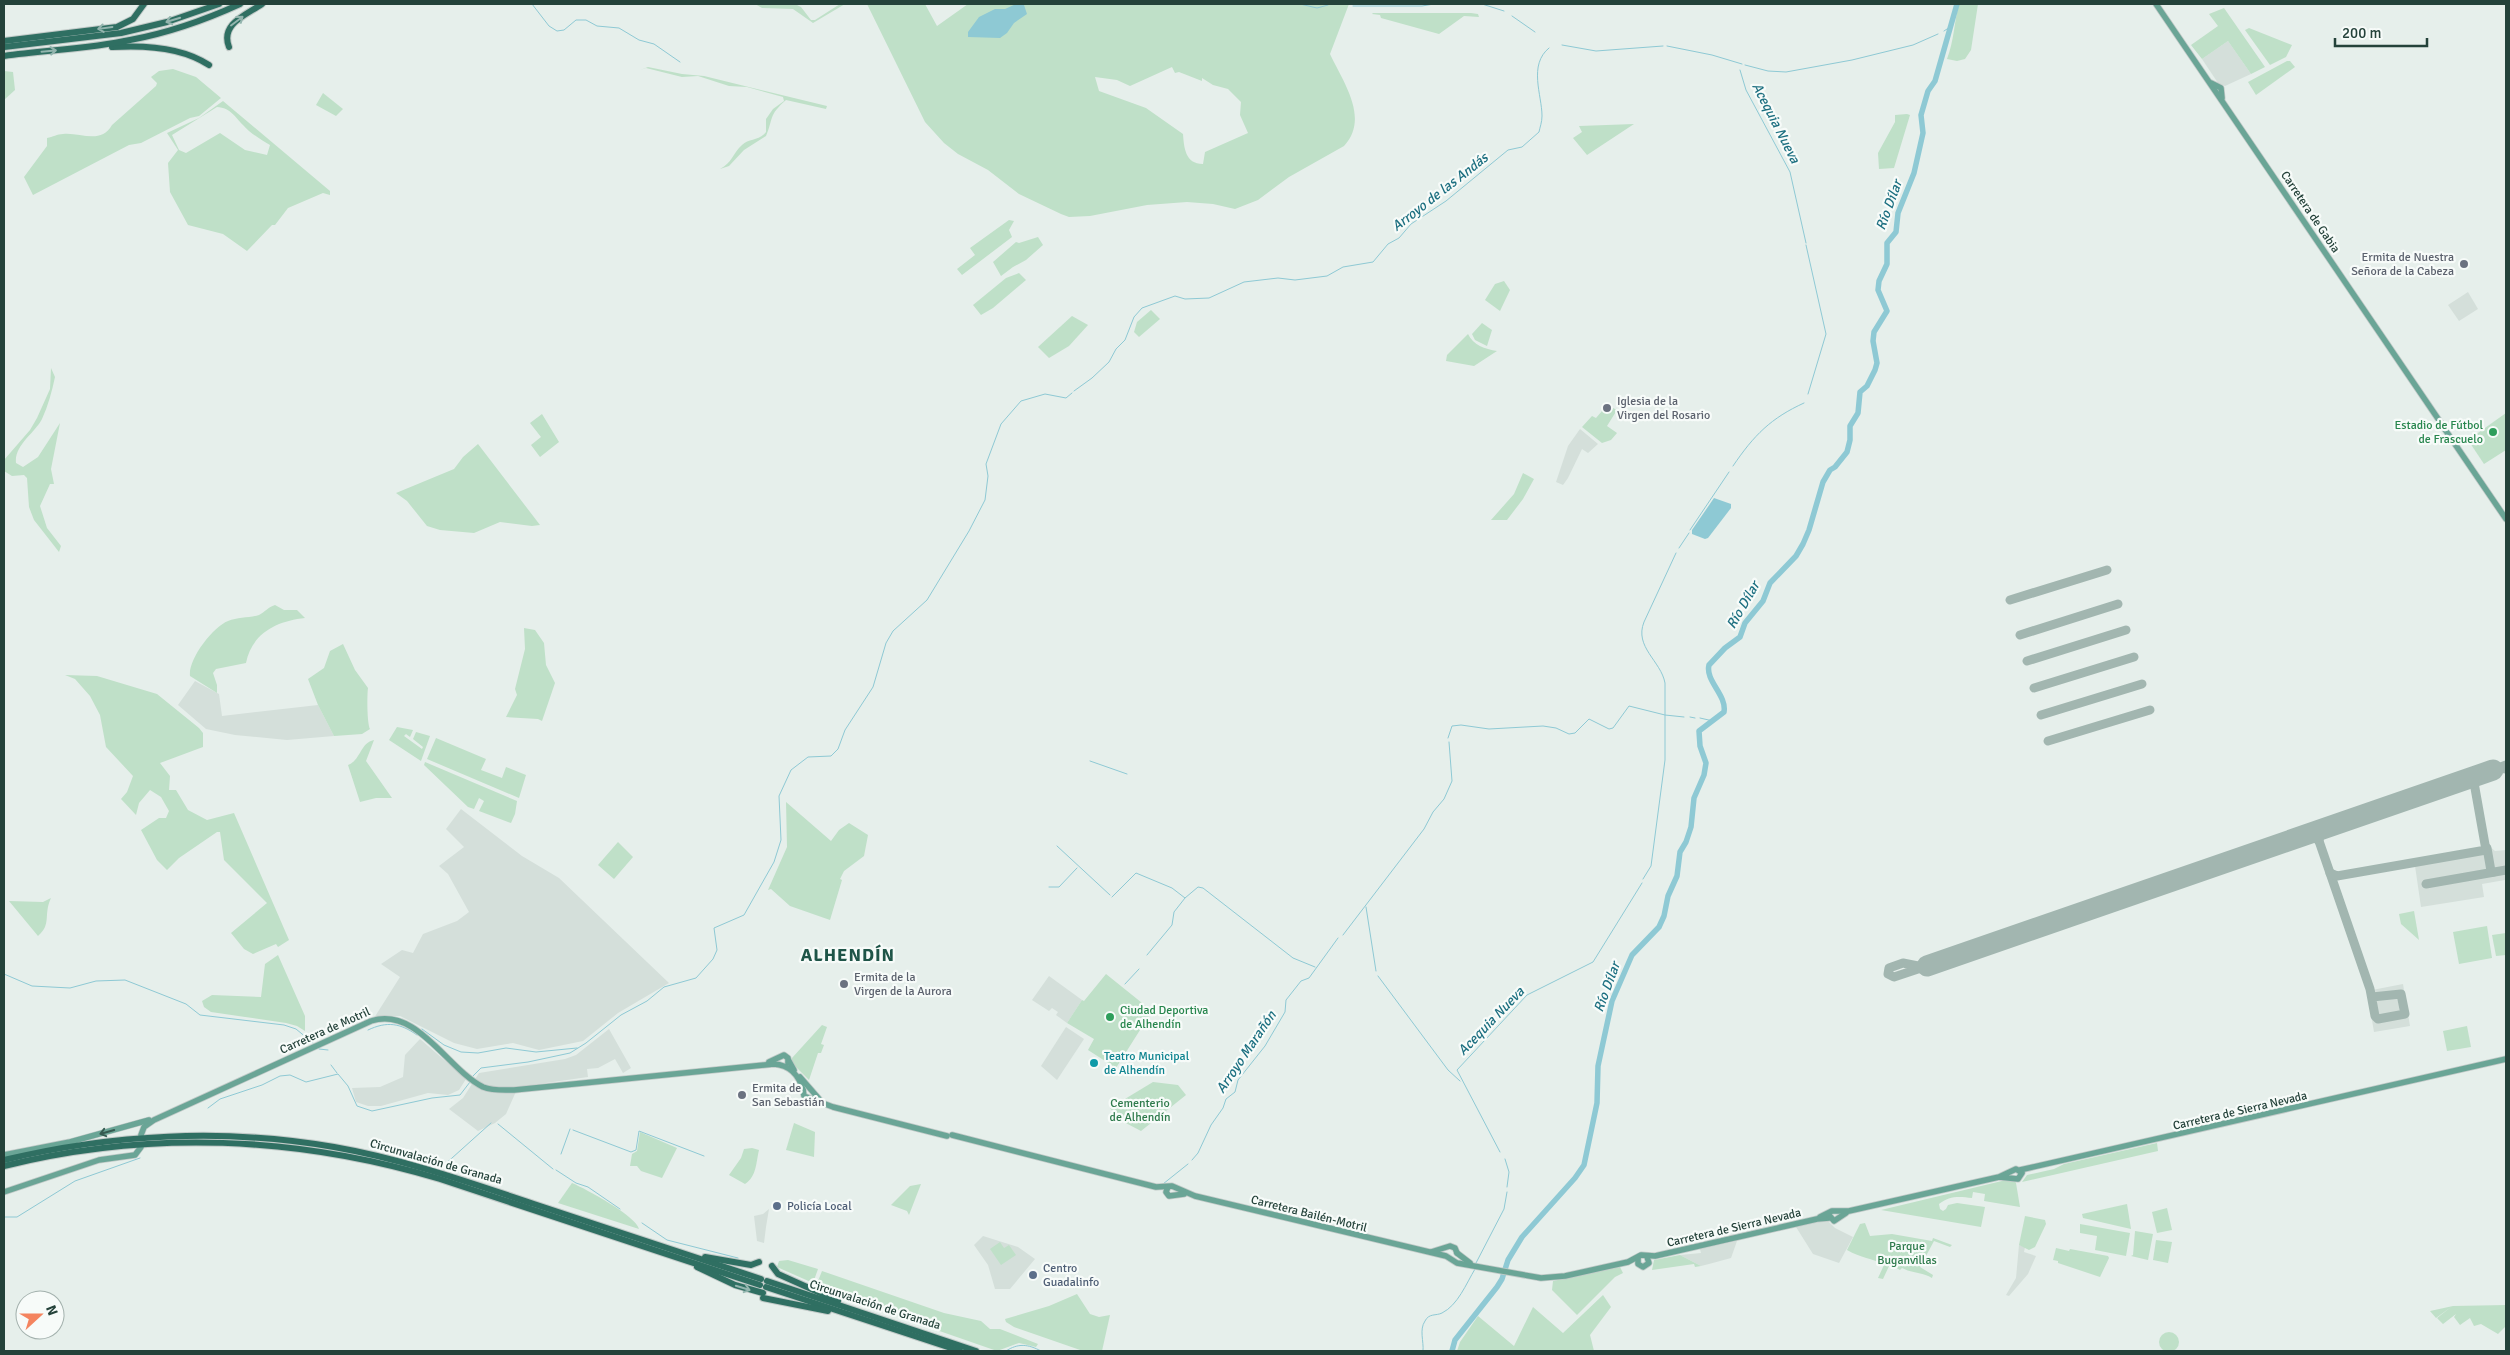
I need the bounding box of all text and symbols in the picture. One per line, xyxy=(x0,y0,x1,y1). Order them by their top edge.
scale bar xyxy=(2335,15,2428,47)
one-way arrow xyxy=(166,16,182,26)
one-way arrow xyxy=(230,16,243,27)
one-way arrow xyxy=(97,24,113,34)
text: 200 m xyxy=(2342,24,2382,42)
one-way arrow xyxy=(41,46,57,55)
water label: Acequia Nueva xyxy=(1748,80,1804,167)
water label: Arroyo de las Andás xyxy=(1389,148,1493,235)
street label: Carretera de Gabia xyxy=(2277,168,2343,256)
water label: Río Dílar xyxy=(1872,176,1906,232)
place label: Ermita de Nuestra Señora de la Cabeza xyxy=(2351,250,2454,279)
marker: Ermita de Nuestra Señora de la Cabeza xyxy=(2458,258,2470,270)
place label: Iglesia de la Virgen del Rosario xyxy=(1617,394,1710,423)
marker: Iglesia de la Virgen del Rosario xyxy=(1601,402,1613,414)
place label: Estadio de Fútbol de Frascuelo xyxy=(2394,418,2483,447)
marker: Estadio de Fútbol de Frascuelo xyxy=(2487,426,2499,438)
water label: Río Dílar xyxy=(1723,577,1764,632)
district label: ALHENDÍN xyxy=(801,944,895,966)
water label: Río Dílar xyxy=(1590,958,1624,1014)
place label: Ermita de la Virgen de la Aurora xyxy=(854,970,952,999)
marker: Ermita de la Virgen de la Aurora xyxy=(838,978,850,990)
water label: Acequia Nueva xyxy=(1454,983,1528,1059)
place label: Ciudad Deportiva de Alhendín xyxy=(1120,1003,1208,1032)
street label: Carretera de Motril xyxy=(277,1004,373,1058)
water label: Arroyo Marañón xyxy=(1212,1007,1280,1096)
marker: Ciudad Deportiva de Alhendín xyxy=(1104,1011,1116,1023)
place label: Teatro Municipal de Alhendín xyxy=(1104,1049,1190,1078)
marker: Teatro Municipal de Alhendín xyxy=(1088,1057,1100,1069)
place label: Ermita de San Sebastián xyxy=(752,1081,824,1110)
street label: Carretera de Sierra Nevada xyxy=(2171,1088,2309,1134)
marker: Ermita de San Sebastián xyxy=(736,1089,748,1101)
park label: Cementerio de Alhendín xyxy=(1110,1096,1170,1125)
one-way arrow xyxy=(99,1128,115,1138)
street label: Circunvalación de Granada xyxy=(368,1136,504,1188)
street label: Carretera Bailén-Motril xyxy=(1249,1192,1369,1236)
place label: Policía Local xyxy=(787,1199,852,1214)
marker: Policía Local xyxy=(771,1200,783,1212)
street label: Carretera de Sierra Nevada xyxy=(1665,1205,1803,1251)
park label: Parque Buganvillas xyxy=(1877,1239,1937,1268)
place label: Centro Guadalinfo xyxy=(1043,1261,1099,1290)
marker: Centro Guadalinfo xyxy=(1027,1269,1039,1281)
street label: Circunvalación de Granada xyxy=(808,1277,942,1333)
one-way arrow xyxy=(734,1283,750,1293)
north arrow xyxy=(15,1290,65,1340)
text: N xyxy=(42,1303,61,1318)

